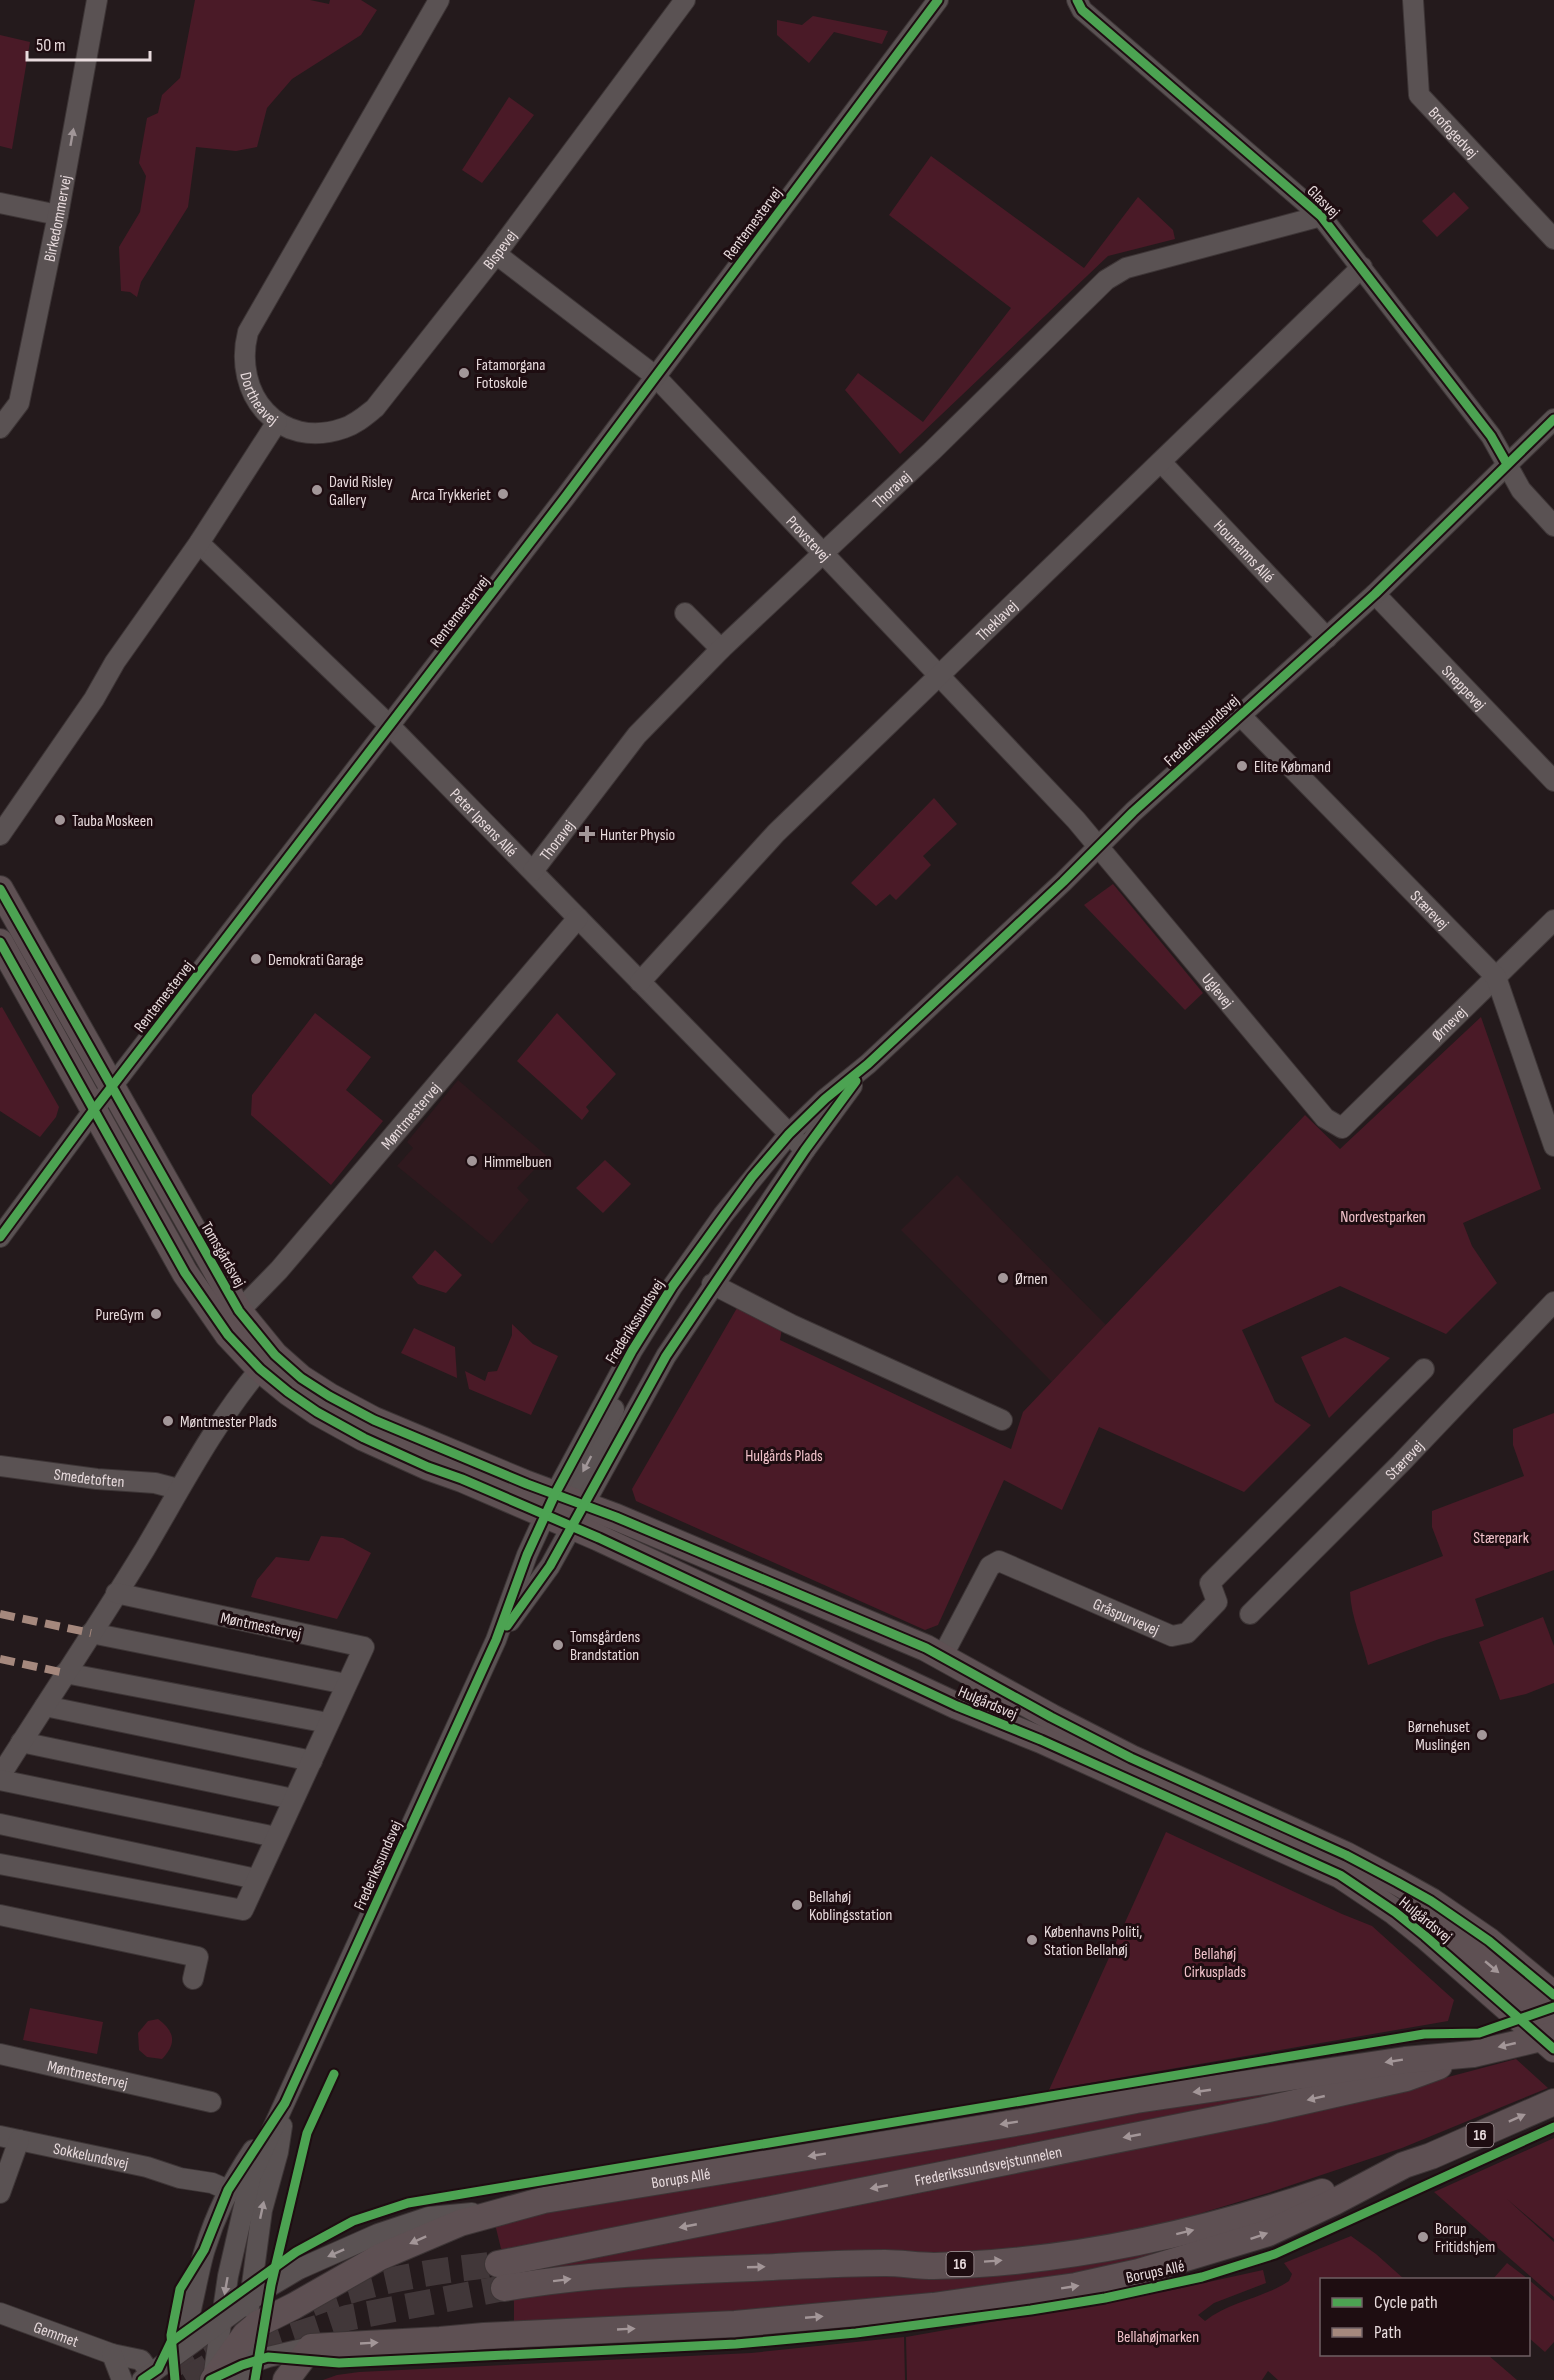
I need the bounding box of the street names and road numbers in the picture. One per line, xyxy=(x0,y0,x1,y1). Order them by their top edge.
street label: Brofogedvej xyxy=(1424,103,1481,163)
street label: Birkedommervej xyxy=(41,174,76,263)
street label: Glasvej xyxy=(1303,182,1343,222)
street label: Rentemestervej xyxy=(720,184,787,264)
street label: Bispevej xyxy=(480,227,522,274)
street label: Dortheavej xyxy=(235,370,281,430)
street label: Thoravej xyxy=(869,468,916,513)
street label: Provstevej xyxy=(782,512,834,566)
street label: Houmanns Allé xyxy=(1209,516,1278,587)
street label: Rentemestervej xyxy=(426,572,494,651)
street label: Theklavej xyxy=(973,597,1022,646)
street label: Sneppevej xyxy=(1437,662,1489,715)
street label: Frederikssundsvej xyxy=(1160,691,1244,771)
street label: Peter Ipsens Allé xyxy=(445,785,521,861)
street label: Thoravej xyxy=(536,817,579,865)
street label: Stærevej xyxy=(1406,887,1452,934)
street label: Rentemestervej xyxy=(130,957,198,1036)
street label: Uglevej xyxy=(1197,970,1237,1012)
street label: Ørnevej xyxy=(1429,1003,1471,1045)
street label: Møntmestervej xyxy=(378,1079,445,1154)
street label: Tomsgårdsvej xyxy=(196,1219,249,1291)
street label: Frederikssundsvej xyxy=(602,1276,669,1368)
street label: Stærevej xyxy=(1382,1437,1428,1484)
street label: Smedetoften xyxy=(53,1465,125,1492)
street label: Gråspurvevej xyxy=(1090,1595,1162,1640)
street label: Møntmestervej xyxy=(219,1609,303,1644)
street label: Hulgårdsvej xyxy=(955,1682,1020,1724)
street label: Frederikssundsvej xyxy=(350,1818,407,1913)
street label: Hulgårdsvej xyxy=(1395,1893,1455,1947)
street label: Møntmestervej xyxy=(45,2057,130,2094)
road number: 16 xyxy=(1466,2123,1494,2147)
street label: Sokkelundsvej xyxy=(51,2139,130,2174)
street label: Frederikssundsvejstunnelen xyxy=(913,2143,1064,2191)
street label: Borups Allé xyxy=(650,2165,712,2193)
road number: 16 xyxy=(946,2252,974,2276)
street label: Borups Allé xyxy=(1124,2257,1186,2288)
street label: Gemmet xyxy=(31,2318,81,2352)

